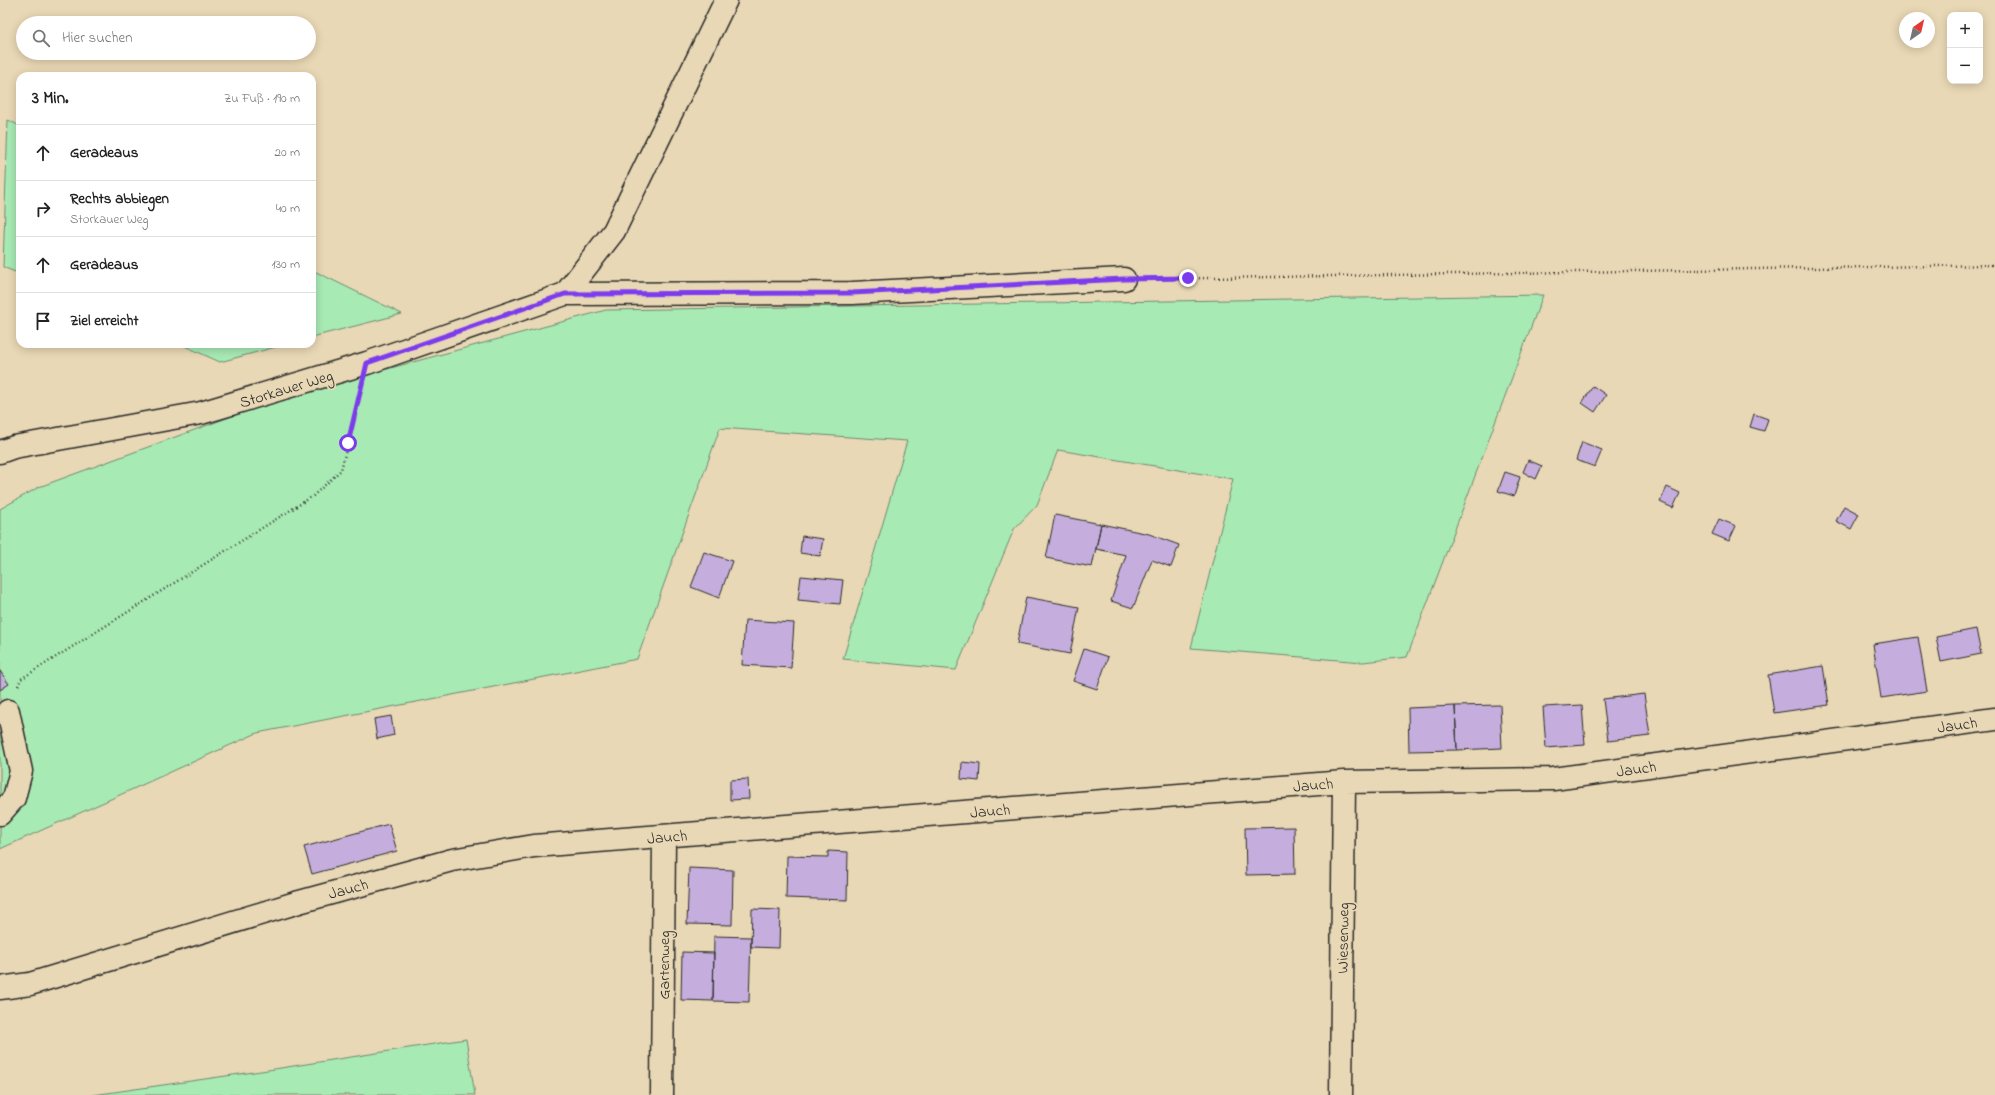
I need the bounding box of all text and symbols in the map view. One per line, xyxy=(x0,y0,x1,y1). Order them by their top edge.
north arrow xyxy=(1899,12,1935,48)
map controls xyxy=(1947,12,1983,84)
button: + xyxy=(1947,12,1983,48)
search box xyxy=(16,16,316,60)
icon: search xyxy=(30,27,52,49)
text: Hier suchen xyxy=(62,27,133,49)
button: − xyxy=(1947,48,1983,84)
text: 3 Min. xyxy=(32,86,69,111)
text: Zu Fuß · 190 m xyxy=(224,89,300,108)
icon: ahead xyxy=(32,142,54,164)
text: Geradeaus xyxy=(70,142,138,164)
text: 20 m xyxy=(275,143,300,162)
text: Rechts abbiegen xyxy=(70,188,169,210)
icon: right xyxy=(32,198,54,220)
text: 40 m xyxy=(276,199,300,218)
text: Storkauer Weg xyxy=(70,210,148,229)
icon: ahead xyxy=(32,254,54,276)
text: Geradeaus xyxy=(70,254,138,276)
text: 130 m xyxy=(272,255,300,274)
route end xyxy=(1179,269,1197,287)
icon: arrive xyxy=(32,310,54,332)
text: Ziel erreicht xyxy=(70,310,138,332)
street label: Storkauer Weg xyxy=(237,364,336,416)
route start xyxy=(339,434,357,452)
street label: Jauch xyxy=(1936,711,1979,741)
street label: Jauch xyxy=(1615,755,1658,785)
street label: Jauch xyxy=(1292,772,1334,800)
street label: Jauch xyxy=(969,798,1011,826)
street label: Jauch xyxy=(646,824,688,852)
street label: Jauch xyxy=(326,873,371,907)
street label: Wiesenweg xyxy=(1331,902,1357,974)
street label: Gartenweg xyxy=(653,931,677,999)

